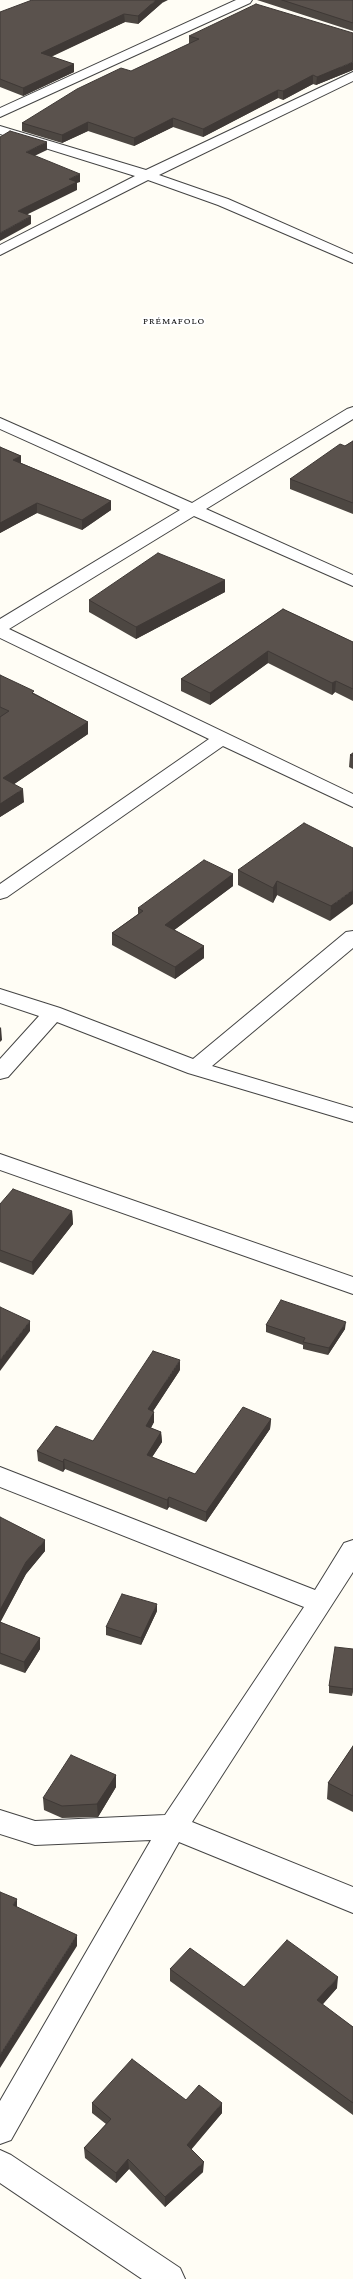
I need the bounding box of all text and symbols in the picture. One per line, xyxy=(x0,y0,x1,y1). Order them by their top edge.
district label: PRÉMAFOLO xyxy=(143,315,205,327)

